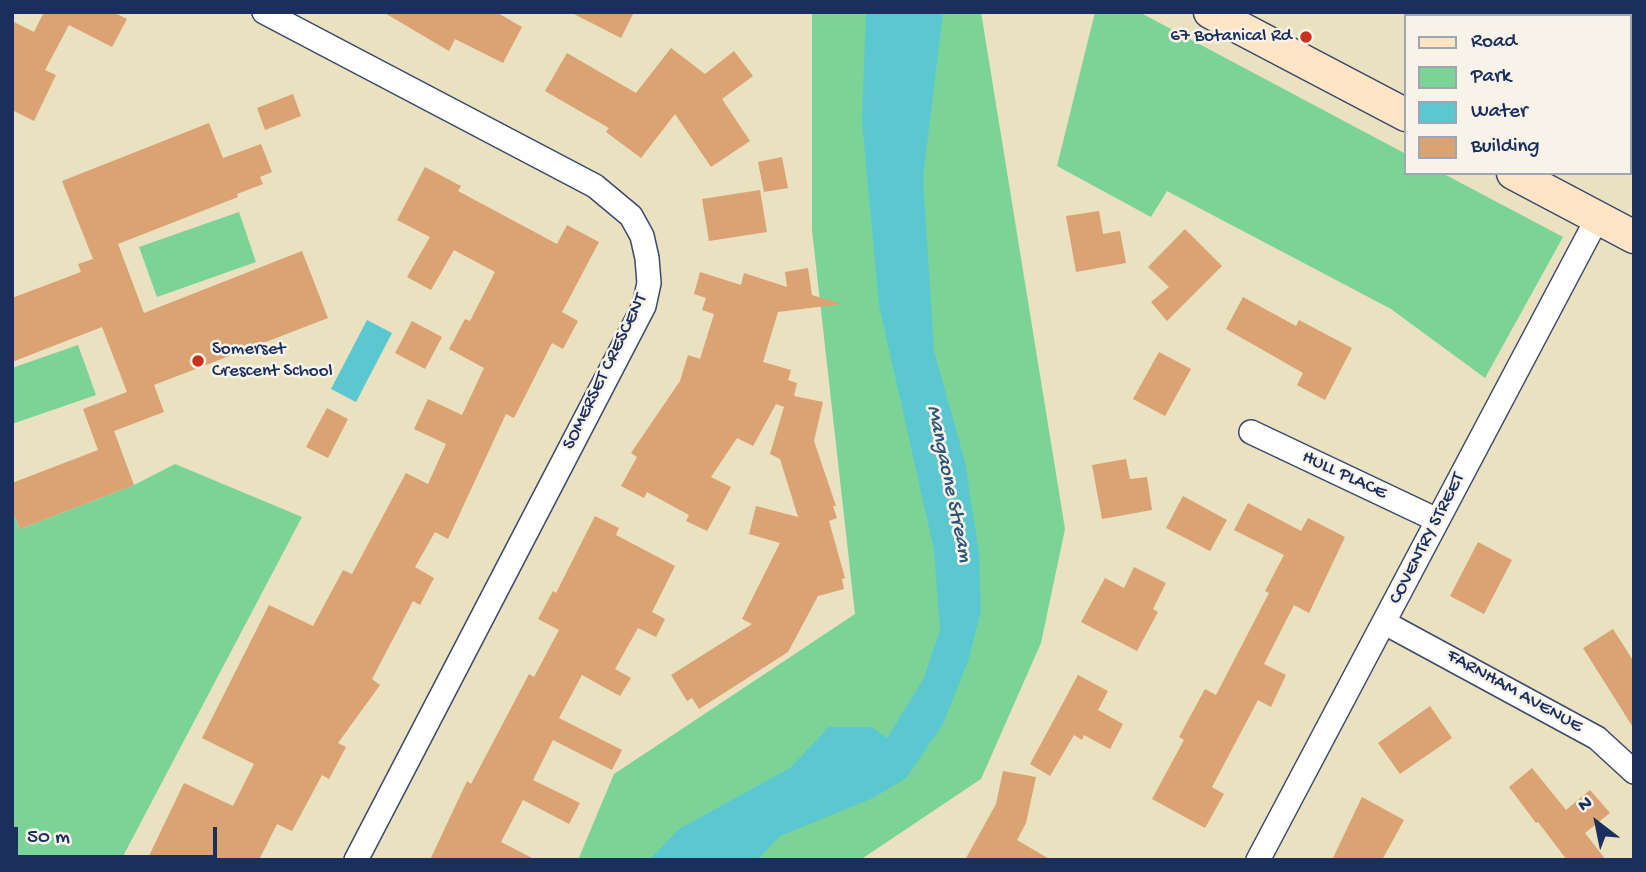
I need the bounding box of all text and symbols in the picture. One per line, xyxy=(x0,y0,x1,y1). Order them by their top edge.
legend xyxy=(1404,14,1632,175)
place label: 67 Botanical Rd xyxy=(1170,26,1292,48)
marker: 67 Botanical Rd xyxy=(1298,29,1314,45)
text: Road xyxy=(1471,30,1517,55)
text: Park xyxy=(1471,65,1511,90)
text: Water xyxy=(1471,100,1527,125)
text: Building xyxy=(1471,135,1540,160)
street label: SOMERSET CRESCENT xyxy=(558,290,654,454)
place label: Somerset Crescent School xyxy=(212,339,333,383)
marker: Somerset Crescent School xyxy=(190,353,206,369)
water label: Mangaone Stream xyxy=(919,403,977,565)
street label: HULL PLACE xyxy=(1298,446,1390,506)
street label: COVENTRY STREET xyxy=(1385,470,1471,608)
street label: FARNHAM AVENUE xyxy=(1442,645,1586,739)
north arrow xyxy=(1562,788,1632,858)
text: N xyxy=(1574,792,1597,818)
scale bar xyxy=(18,812,220,856)
text: 50 m xyxy=(27,826,70,851)

